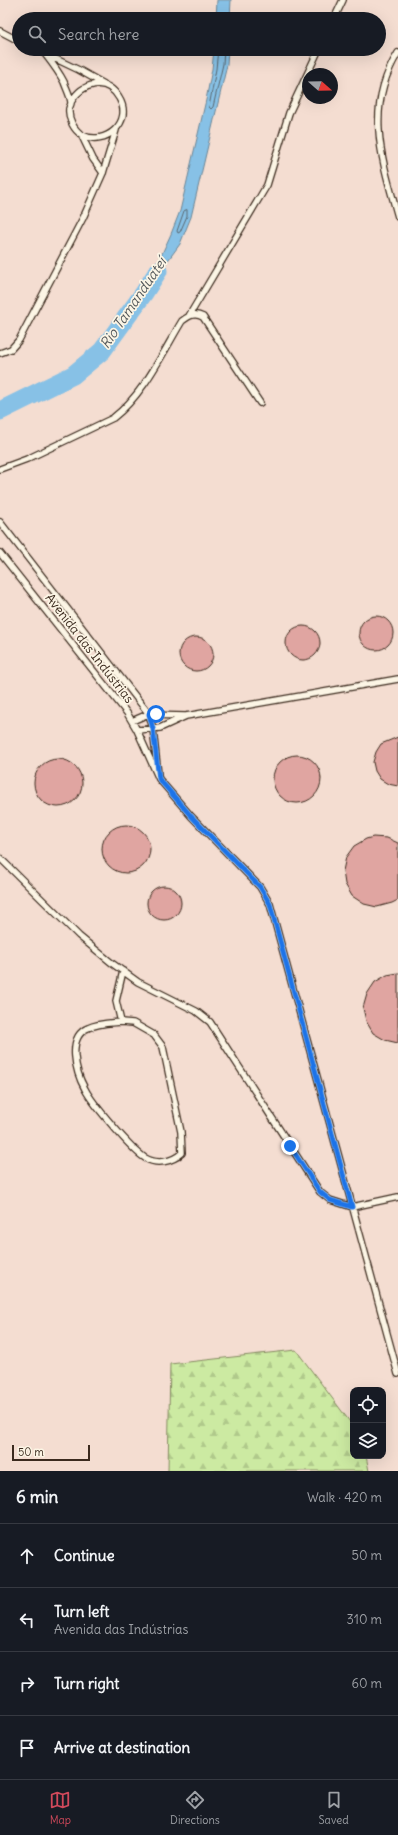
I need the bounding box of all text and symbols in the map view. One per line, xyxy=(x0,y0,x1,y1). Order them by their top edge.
search box xyxy=(12,12,386,56)
icon: search xyxy=(26,23,48,45)
text: Search here xyxy=(58,25,139,44)
north arrow xyxy=(302,68,338,104)
water label: Rio Tamanduateí xyxy=(96,252,172,352)
street label: Avenida das Indústrias xyxy=(42,590,138,707)
route start xyxy=(147,705,165,723)
route end xyxy=(281,1137,299,1155)
map controls xyxy=(350,1387,386,1459)
button: locate xyxy=(350,1387,386,1423)
button: layers xyxy=(350,1423,386,1459)
scale bar xyxy=(12,1443,90,1462)
text: 50 m xyxy=(18,1445,44,1459)
text: 6 min xyxy=(16,1486,58,1508)
text: Walk · 420 m xyxy=(307,1489,382,1506)
icon: ahead xyxy=(16,1545,38,1567)
text: Continue xyxy=(54,1546,115,1565)
text: 50 m xyxy=(351,1547,382,1564)
text: Turn left xyxy=(54,1602,109,1621)
icon: left xyxy=(16,1609,38,1631)
text: 310 m xyxy=(347,1611,382,1628)
text: Avenida das Indústrias xyxy=(54,1621,188,1638)
icon: right xyxy=(16,1673,38,1695)
text: Turn right xyxy=(54,1674,119,1693)
text: 60 m xyxy=(351,1675,382,1692)
icon: arrive xyxy=(16,1737,38,1759)
text: Arrive at destination xyxy=(54,1738,190,1757)
tab: Map xyxy=(49,1789,71,1827)
tab: Directions xyxy=(170,1789,220,1827)
tab: Saved xyxy=(318,1789,349,1827)

